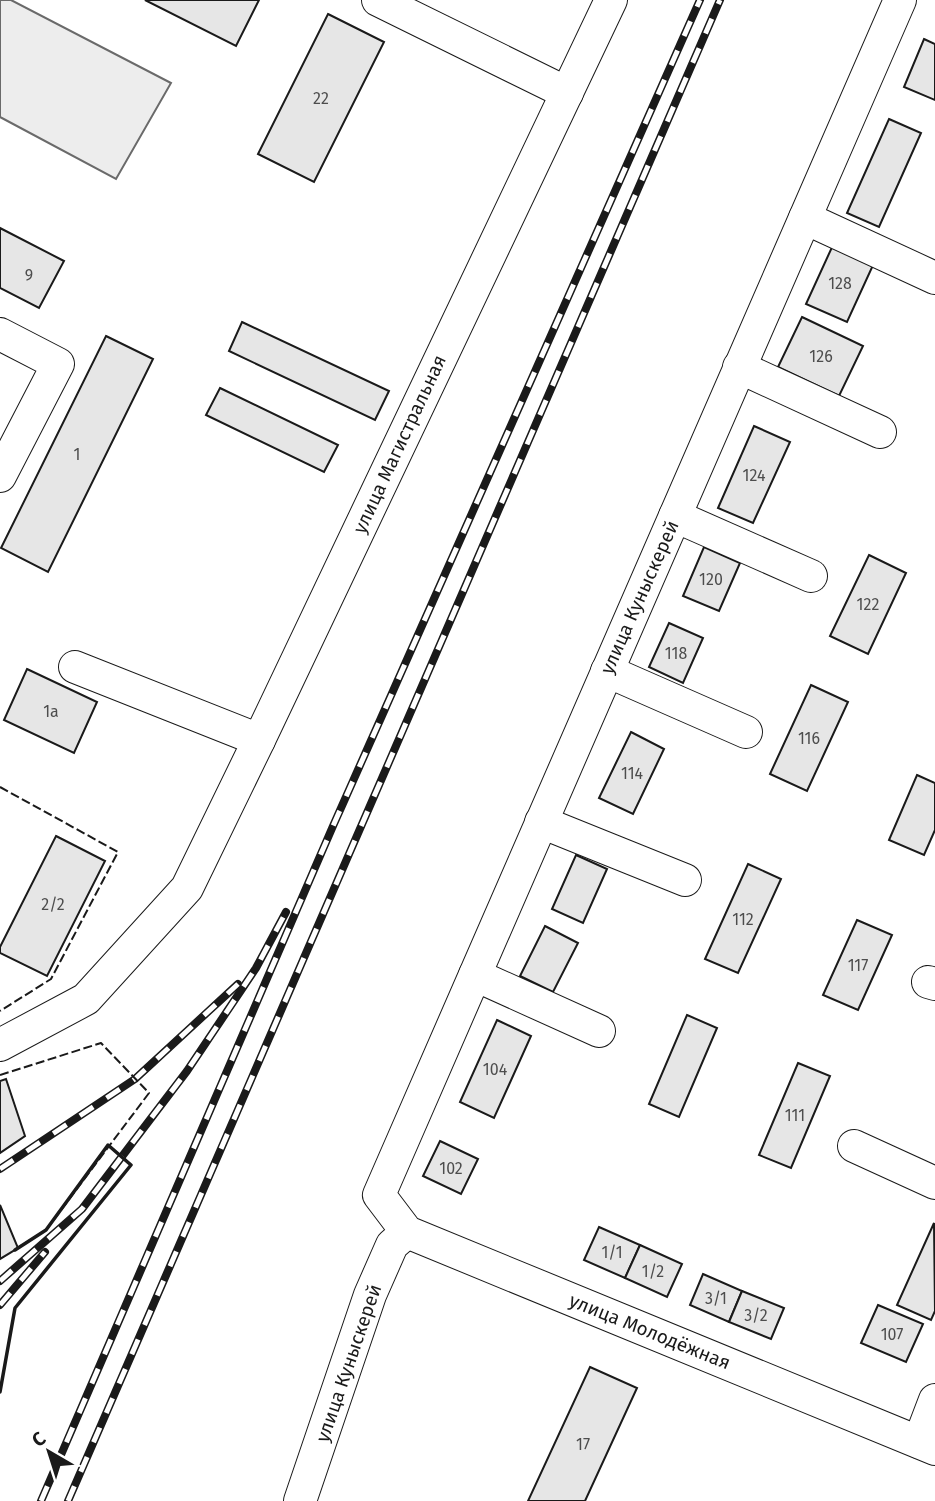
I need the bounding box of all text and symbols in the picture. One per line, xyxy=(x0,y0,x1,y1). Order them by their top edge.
house number: 22 xyxy=(313,89,329,108)
house number: 9 xyxy=(25,266,33,285)
house number: 128 xyxy=(828,274,852,293)
house number: 126 xyxy=(809,347,833,366)
street label: улица Магистральная xyxy=(348,351,451,537)
house number: 1 xyxy=(74,445,80,464)
house number: 124 xyxy=(743,466,766,485)
street label: улица Куныскерей xyxy=(595,517,684,678)
house number: 120 xyxy=(699,570,723,589)
house number: 122 xyxy=(857,595,879,614)
house number: 118 xyxy=(665,644,687,663)
house number: 1а xyxy=(43,702,59,721)
house number: 116 xyxy=(798,729,820,748)
house number: 114 xyxy=(621,764,644,783)
house number: 2/2 xyxy=(41,895,65,914)
house number: 112 xyxy=(732,910,754,929)
house number: 117 xyxy=(848,956,868,975)
house number: 104 xyxy=(483,1060,508,1079)
house number: 111 xyxy=(785,1106,805,1125)
house number: 102 xyxy=(439,1159,463,1178)
house number: 1/1 xyxy=(601,1243,623,1262)
house number: 1/2 xyxy=(642,1262,664,1281)
street label: улица Куныскерей xyxy=(311,1281,386,1445)
street label: улица Молодёжная xyxy=(566,1289,734,1374)
house number: 3/1 xyxy=(705,1289,727,1308)
house number: 3/2 xyxy=(744,1306,768,1325)
house number: 107 xyxy=(881,1325,903,1344)
north arrow xyxy=(14,1417,84,1487)
text: С xyxy=(27,1427,50,1452)
house number: 17 xyxy=(576,1435,590,1454)

